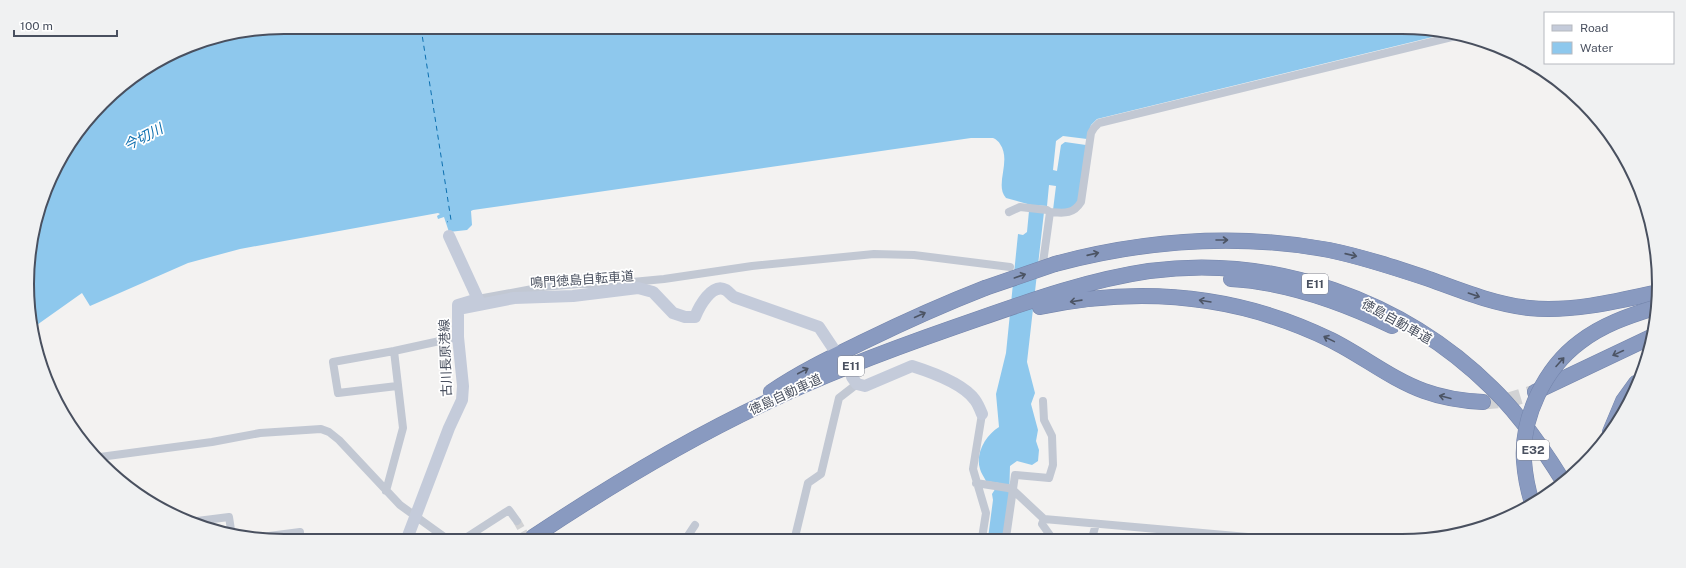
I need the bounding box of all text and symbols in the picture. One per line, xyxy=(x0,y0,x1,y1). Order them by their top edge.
scale bar xyxy=(14,12,117,38)
legend xyxy=(1544,12,1674,64)
text: 100 m xyxy=(20,19,53,33)
text: Road xyxy=(1580,21,1608,35)
text: Water xyxy=(1580,41,1614,55)
water label: 今切川 xyxy=(121,119,167,154)
one-way arrow xyxy=(1215,236,1228,244)
one-way arrow xyxy=(1086,250,1099,257)
one-way arrow xyxy=(1344,252,1357,259)
street label: 鳴門徳島自転車道 xyxy=(530,268,634,291)
one-way arrow xyxy=(1014,271,1026,279)
road number: E11 xyxy=(1302,274,1328,294)
one-way arrow xyxy=(1468,292,1480,300)
street label: 徳島自動車道 xyxy=(1359,296,1435,347)
one-way arrow xyxy=(1199,297,1212,305)
one-way arrow xyxy=(1070,298,1083,305)
one-way arrow xyxy=(914,311,926,318)
street label: 古川長原港線 xyxy=(437,319,454,397)
one-way arrow xyxy=(1323,335,1335,342)
one-way arrow xyxy=(1613,350,1625,357)
road number: E11 xyxy=(838,356,864,376)
one-way arrow xyxy=(1555,356,1564,367)
one-way arrow xyxy=(797,367,809,375)
street label: 徳島自動車道 xyxy=(747,371,824,418)
one-way arrow xyxy=(1439,393,1452,400)
road number: E32 xyxy=(1517,440,1549,460)

